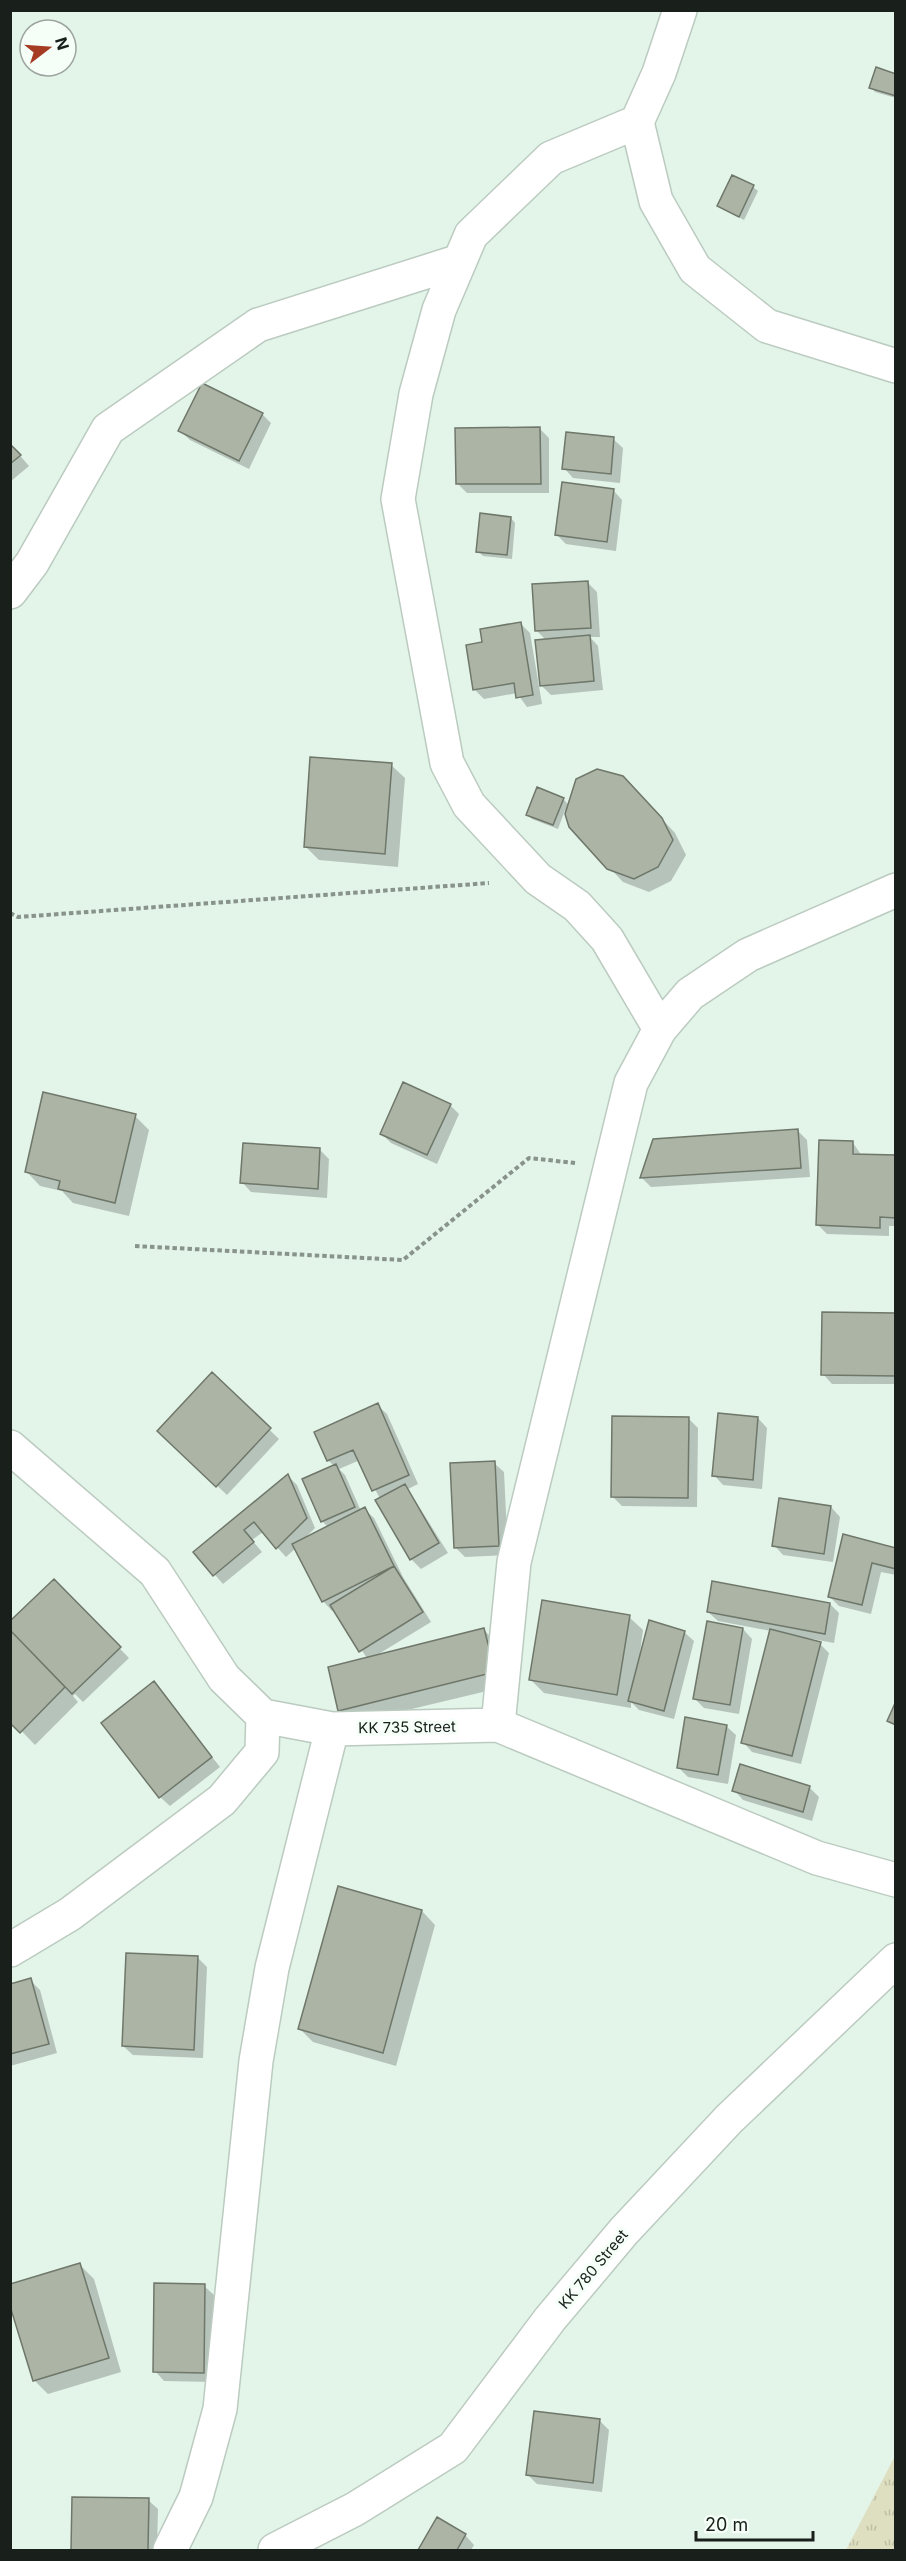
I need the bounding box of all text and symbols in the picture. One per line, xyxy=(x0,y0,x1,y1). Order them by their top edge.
north arrow xyxy=(18,18,78,78)
text: N xyxy=(51,35,74,52)
street label: KK 735 Street xyxy=(358,1717,456,1737)
street label: KK 780 Street xyxy=(554,2225,632,2313)
scale bar xyxy=(696,2504,813,2542)
text: 20 m xyxy=(705,2514,748,2535)

